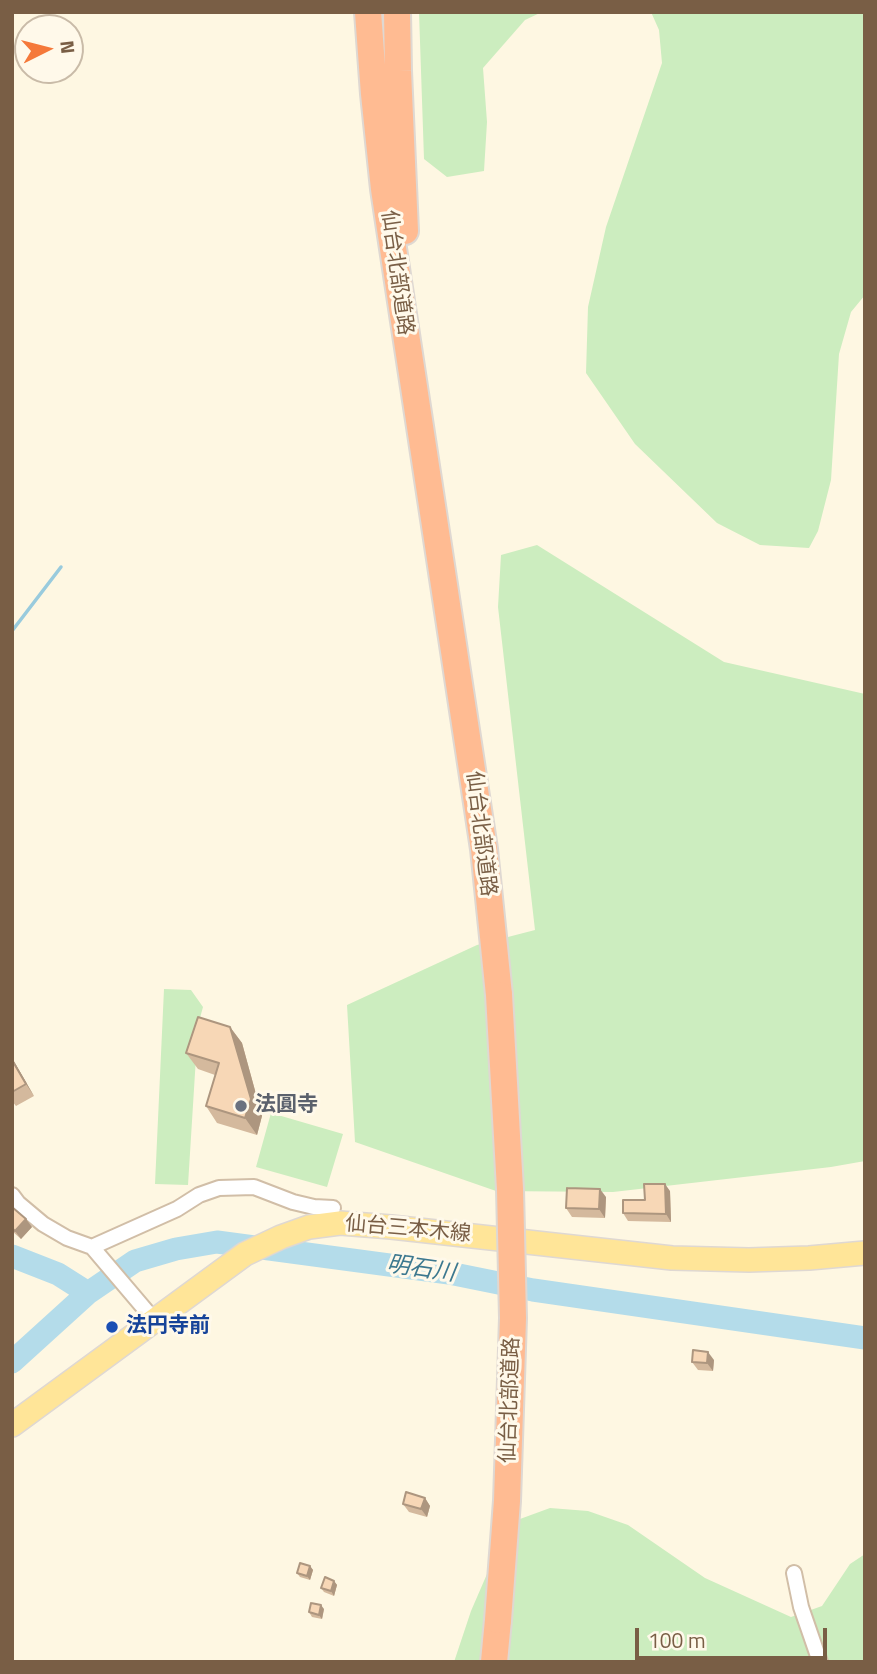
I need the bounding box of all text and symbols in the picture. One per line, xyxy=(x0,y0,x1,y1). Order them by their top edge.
north arrow xyxy=(14,14,84,84)
text: N xyxy=(53,39,84,55)
street label: 仙台北部道路 xyxy=(375,209,417,337)
street label: 仙台北部道路 xyxy=(460,770,500,898)
place label: 法圓寺 xyxy=(255,1093,318,1119)
marker: 法圓寺 xyxy=(233,1098,249,1114)
street label: 仙台三本木線 xyxy=(344,1212,472,1248)
water label: 明石川 xyxy=(385,1252,457,1288)
place label: 法円寺前 xyxy=(126,1314,210,1340)
marker: 法円寺前 xyxy=(104,1319,120,1335)
street label: 仙台北部道路 xyxy=(496,1337,526,1463)
scale bar xyxy=(639,1614,832,1658)
text: 100 m xyxy=(648,1624,705,1656)

